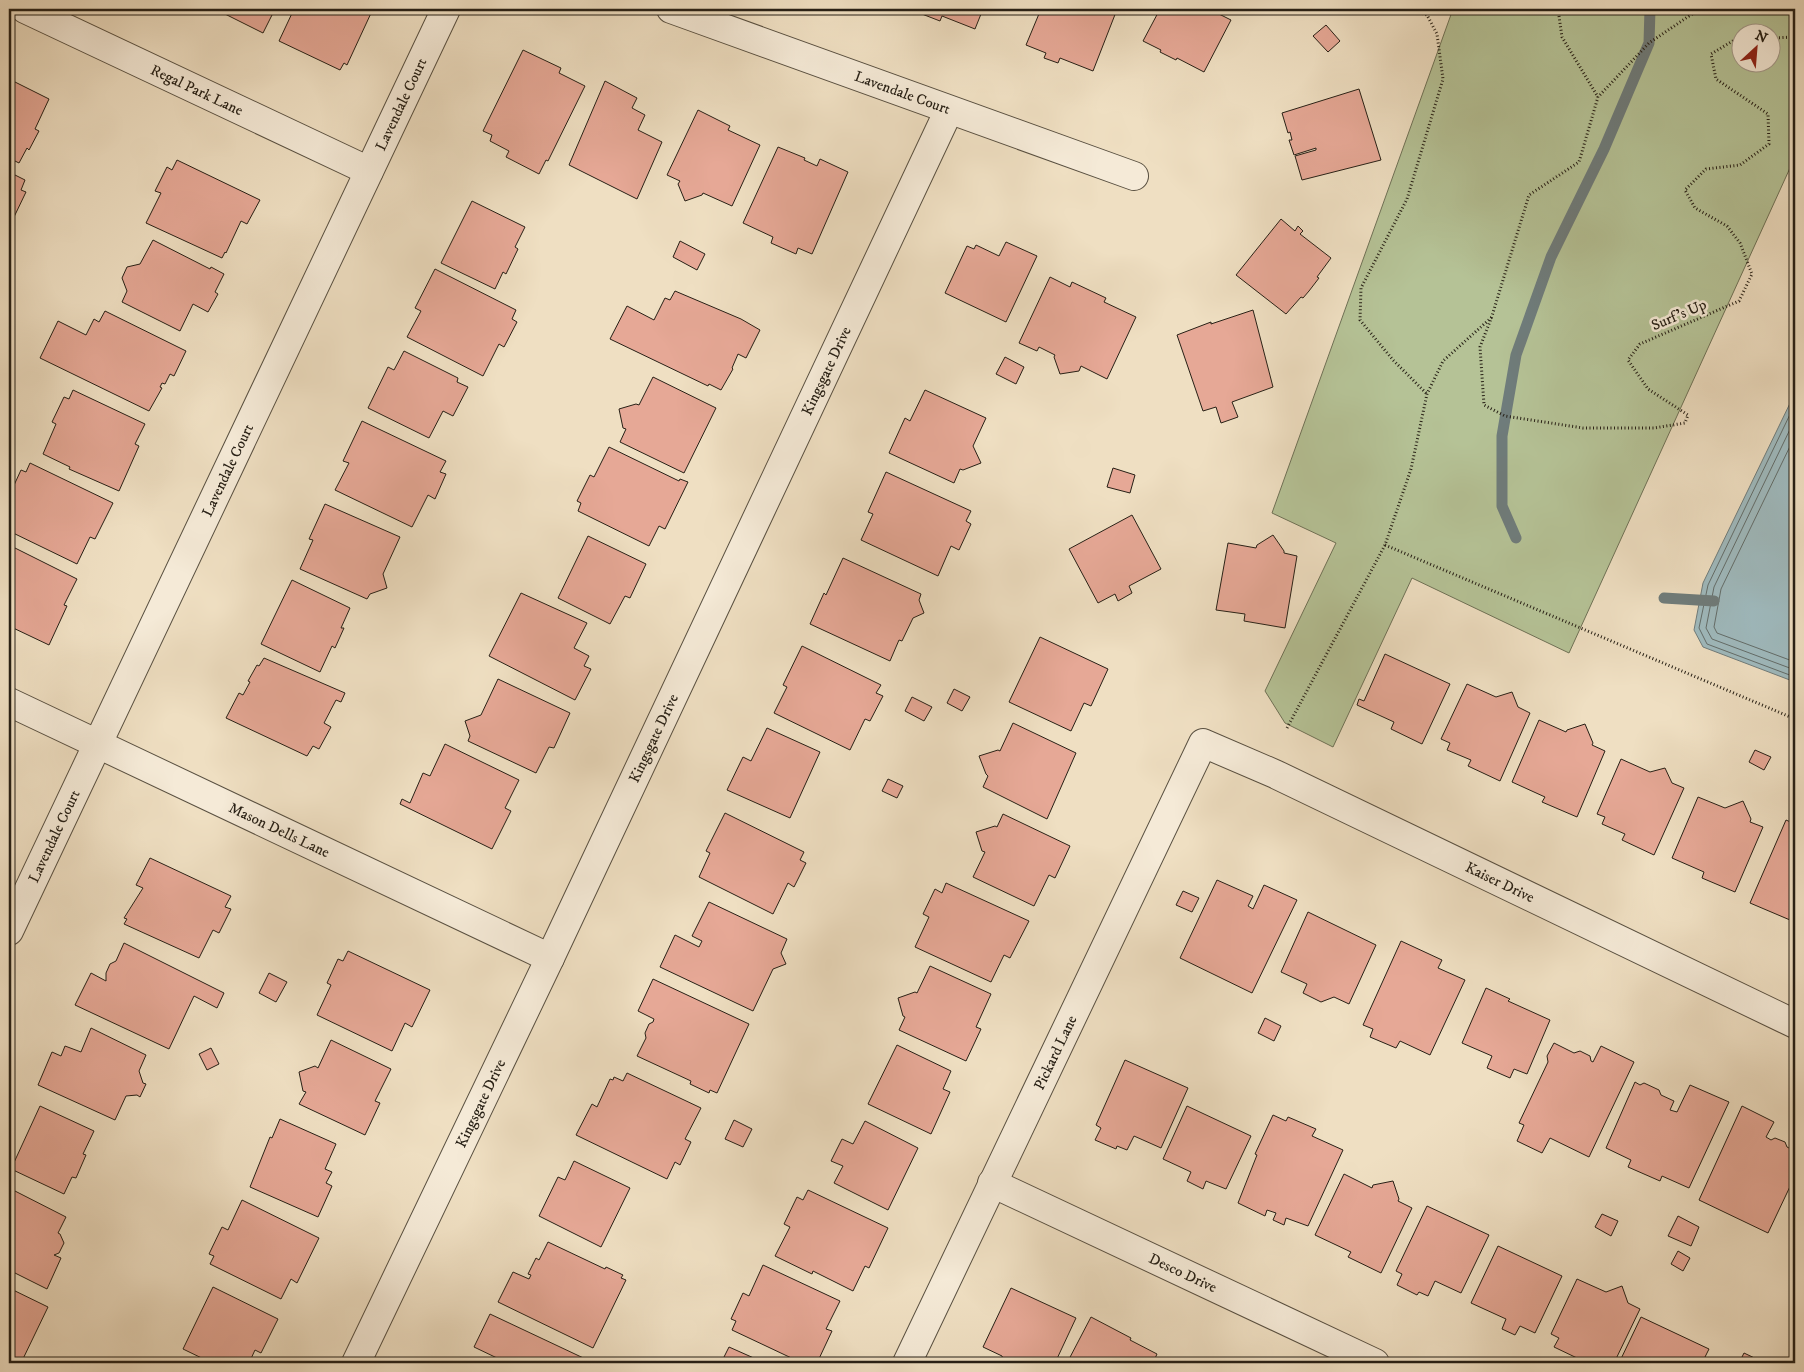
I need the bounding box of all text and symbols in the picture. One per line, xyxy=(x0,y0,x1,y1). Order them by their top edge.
north arrow xyxy=(1732,22,1782,72)
text: N xyxy=(1752,27,1771,48)
street label: Lavendale Court xyxy=(371,55,431,154)
street label: Regal Park Lane xyxy=(148,60,246,120)
street label: Lavendale Court xyxy=(852,66,953,119)
street label: Surf's Up xyxy=(1649,295,1710,335)
street label: Kingsgate Drive xyxy=(797,323,855,418)
street label: Lavendale Court xyxy=(197,421,258,520)
street label: Kingsgate Drive xyxy=(624,691,682,786)
street label: Lavendale Court xyxy=(24,787,84,886)
street label: Mason Dells Lane xyxy=(226,798,333,862)
street label: Kaiser Drive xyxy=(1462,857,1538,907)
street label: Pickard Lane xyxy=(1029,1012,1081,1093)
street label: Kingsgate Drive xyxy=(451,1056,510,1151)
street label: Desco Drive xyxy=(1146,1249,1220,1297)

